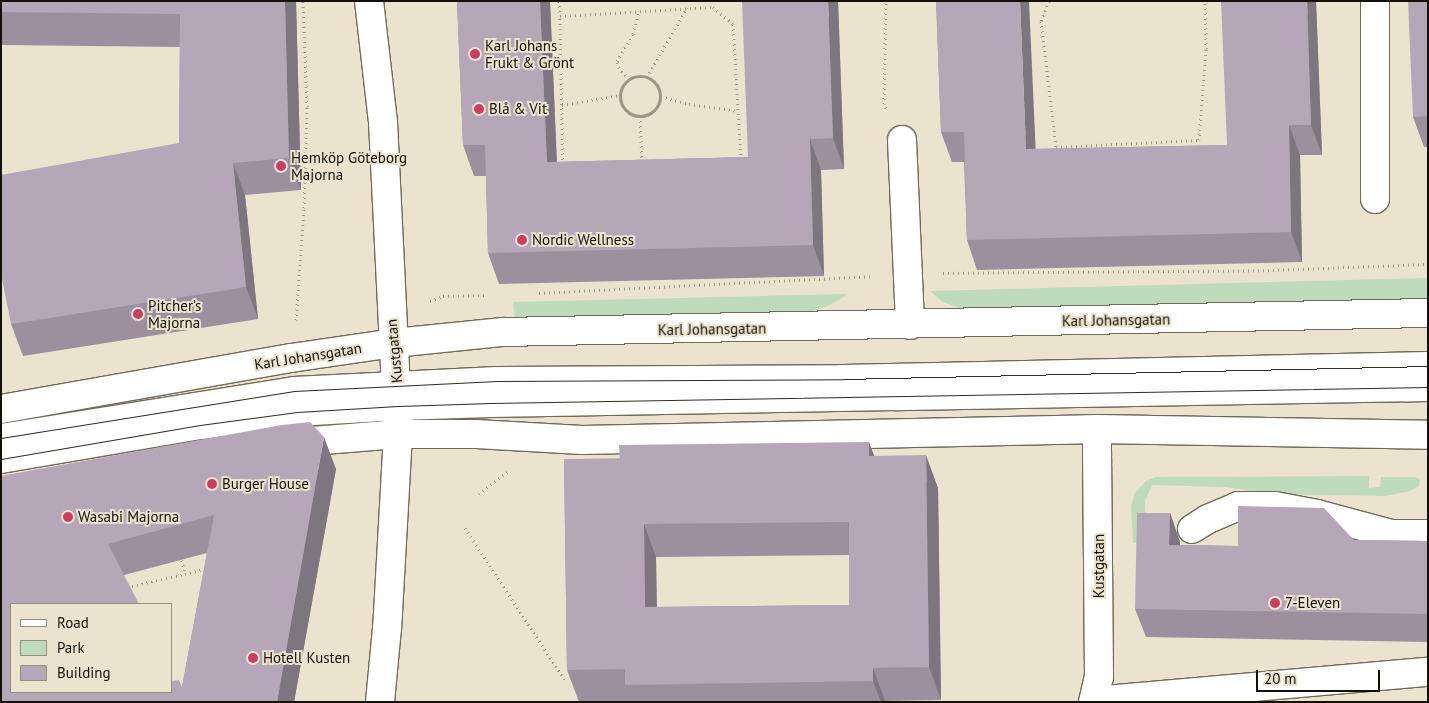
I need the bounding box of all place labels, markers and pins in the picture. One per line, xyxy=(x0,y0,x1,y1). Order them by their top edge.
place label: Karl Johans Frukt & Grönt xyxy=(485,36,574,71)
marker: Karl Johans Frukt & Grönt xyxy=(469,48,481,60)
place label: Blå & Vit xyxy=(489,100,547,118)
marker: Blå & Vit xyxy=(473,103,485,115)
place label: Hemköp Göteborg Majorna xyxy=(291,148,407,183)
marker: Hemköp Göteborg Majorna xyxy=(275,160,287,172)
place label: Nordic Wellness xyxy=(532,231,635,249)
marker: Nordic Wellness xyxy=(516,234,528,246)
place label: Pitcher’s Majorna xyxy=(148,296,201,331)
marker: Pitcher’s Majorna xyxy=(132,308,144,320)
place label: Burger House xyxy=(222,475,309,493)
marker: Burger House xyxy=(206,478,218,490)
place label: Wasabi Majorna xyxy=(78,508,179,526)
marker: Wasabi Majorna xyxy=(62,511,74,523)
place label: 7-Eleven xyxy=(1285,594,1340,612)
marker: 7-Eleven xyxy=(1269,597,1281,609)
place label: Hotell Kusten xyxy=(263,649,350,667)
marker: Hotell Kusten xyxy=(247,652,259,664)

